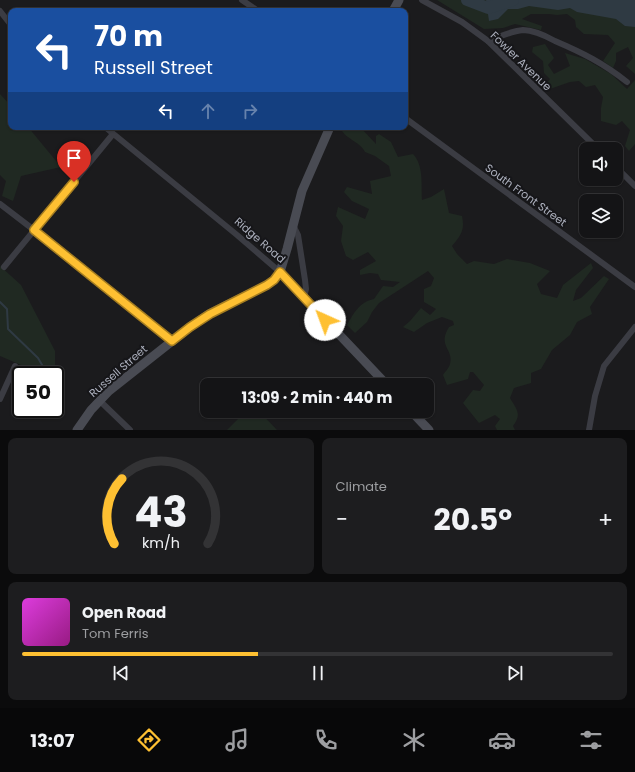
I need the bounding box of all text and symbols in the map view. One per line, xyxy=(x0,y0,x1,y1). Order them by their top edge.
text: 70 m xyxy=(94,17,163,56)
icon: left xyxy=(28,24,80,76)
street label: Fowler Avenue xyxy=(487,28,555,94)
text: Russell Street xyxy=(94,55,213,80)
icon: left xyxy=(155,100,177,122)
icon: ahead xyxy=(197,100,219,122)
icon: right xyxy=(239,100,261,122)
pin xyxy=(57,141,91,182)
map controls xyxy=(579,142,623,238)
button: sound xyxy=(579,142,623,186)
icon: arrive xyxy=(63,147,85,169)
street label: South Front Street xyxy=(482,160,570,230)
button: layers xyxy=(579,194,623,238)
street label: Ridge Road xyxy=(231,213,289,267)
position arrow xyxy=(304,299,346,341)
street label: Russell Street xyxy=(85,341,151,401)
speed limit sign: 50 xyxy=(12,366,64,418)
text: 13:09 · 2 min · 440 m xyxy=(242,387,393,408)
text: Climate xyxy=(336,477,387,496)
text: 43 xyxy=(134,483,187,542)
text: 20.5° xyxy=(434,498,512,541)
text: − xyxy=(336,504,348,535)
text: + xyxy=(598,504,613,535)
text: km/h xyxy=(142,533,180,553)
text: Open Road xyxy=(82,602,166,623)
text: Tom Ferris xyxy=(82,624,149,643)
icon: previous xyxy=(110,662,132,684)
icon: pause xyxy=(307,662,329,684)
icon: next xyxy=(504,662,526,684)
icon: directions xyxy=(135,726,163,754)
icon: music xyxy=(223,726,251,754)
icon: phone xyxy=(312,726,340,754)
icon: climate xyxy=(400,726,428,754)
icon: car xyxy=(488,726,516,754)
icon: filters xyxy=(577,726,605,754)
text: 13:07 xyxy=(30,728,74,753)

